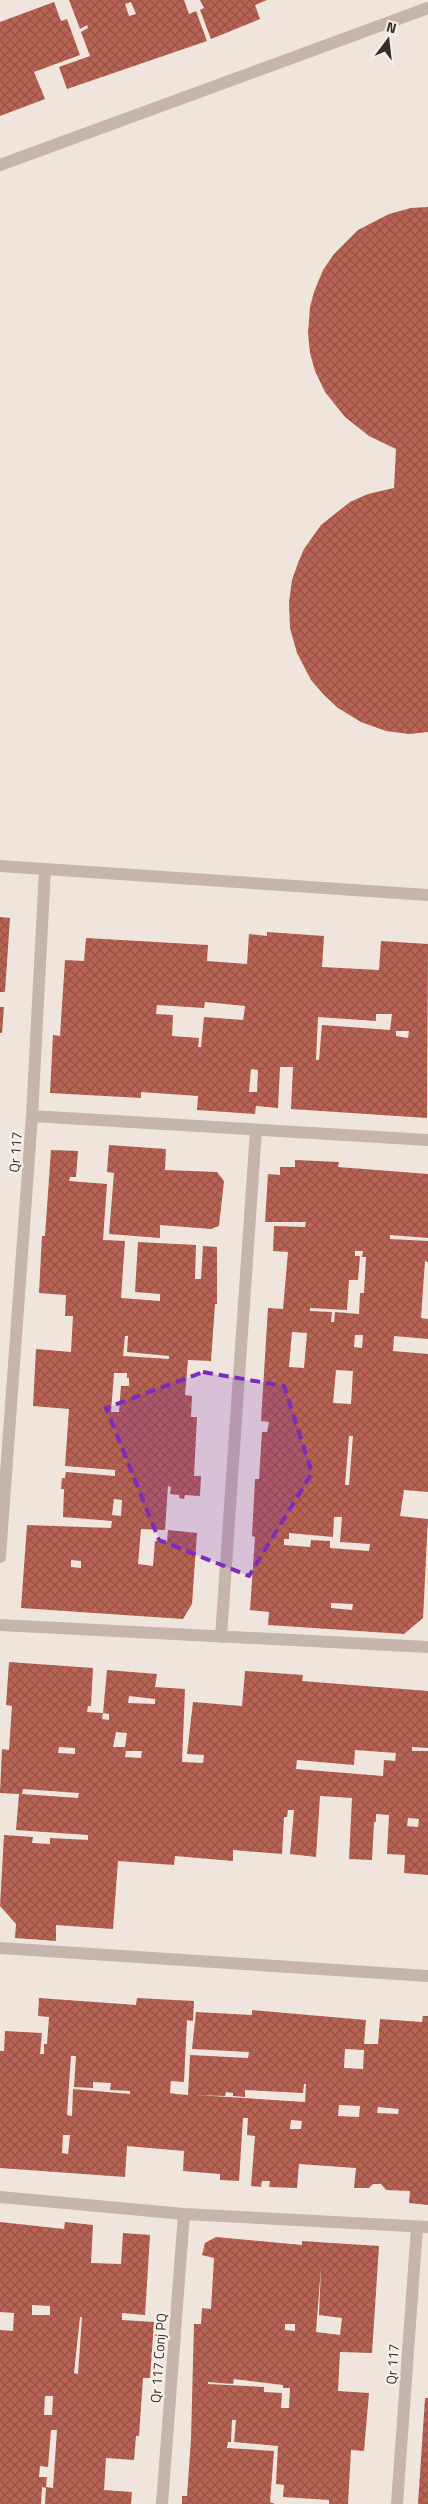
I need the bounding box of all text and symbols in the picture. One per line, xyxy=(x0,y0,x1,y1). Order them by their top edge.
north arrow xyxy=(363,15,413,65)
text: N xyxy=(384,16,399,38)
street label: Qr 117 xyxy=(3,1131,27,1173)
street label: Qr 117 Conj PQ xyxy=(144,2312,172,2404)
street label: Qr 117 xyxy=(380,2343,404,2385)

